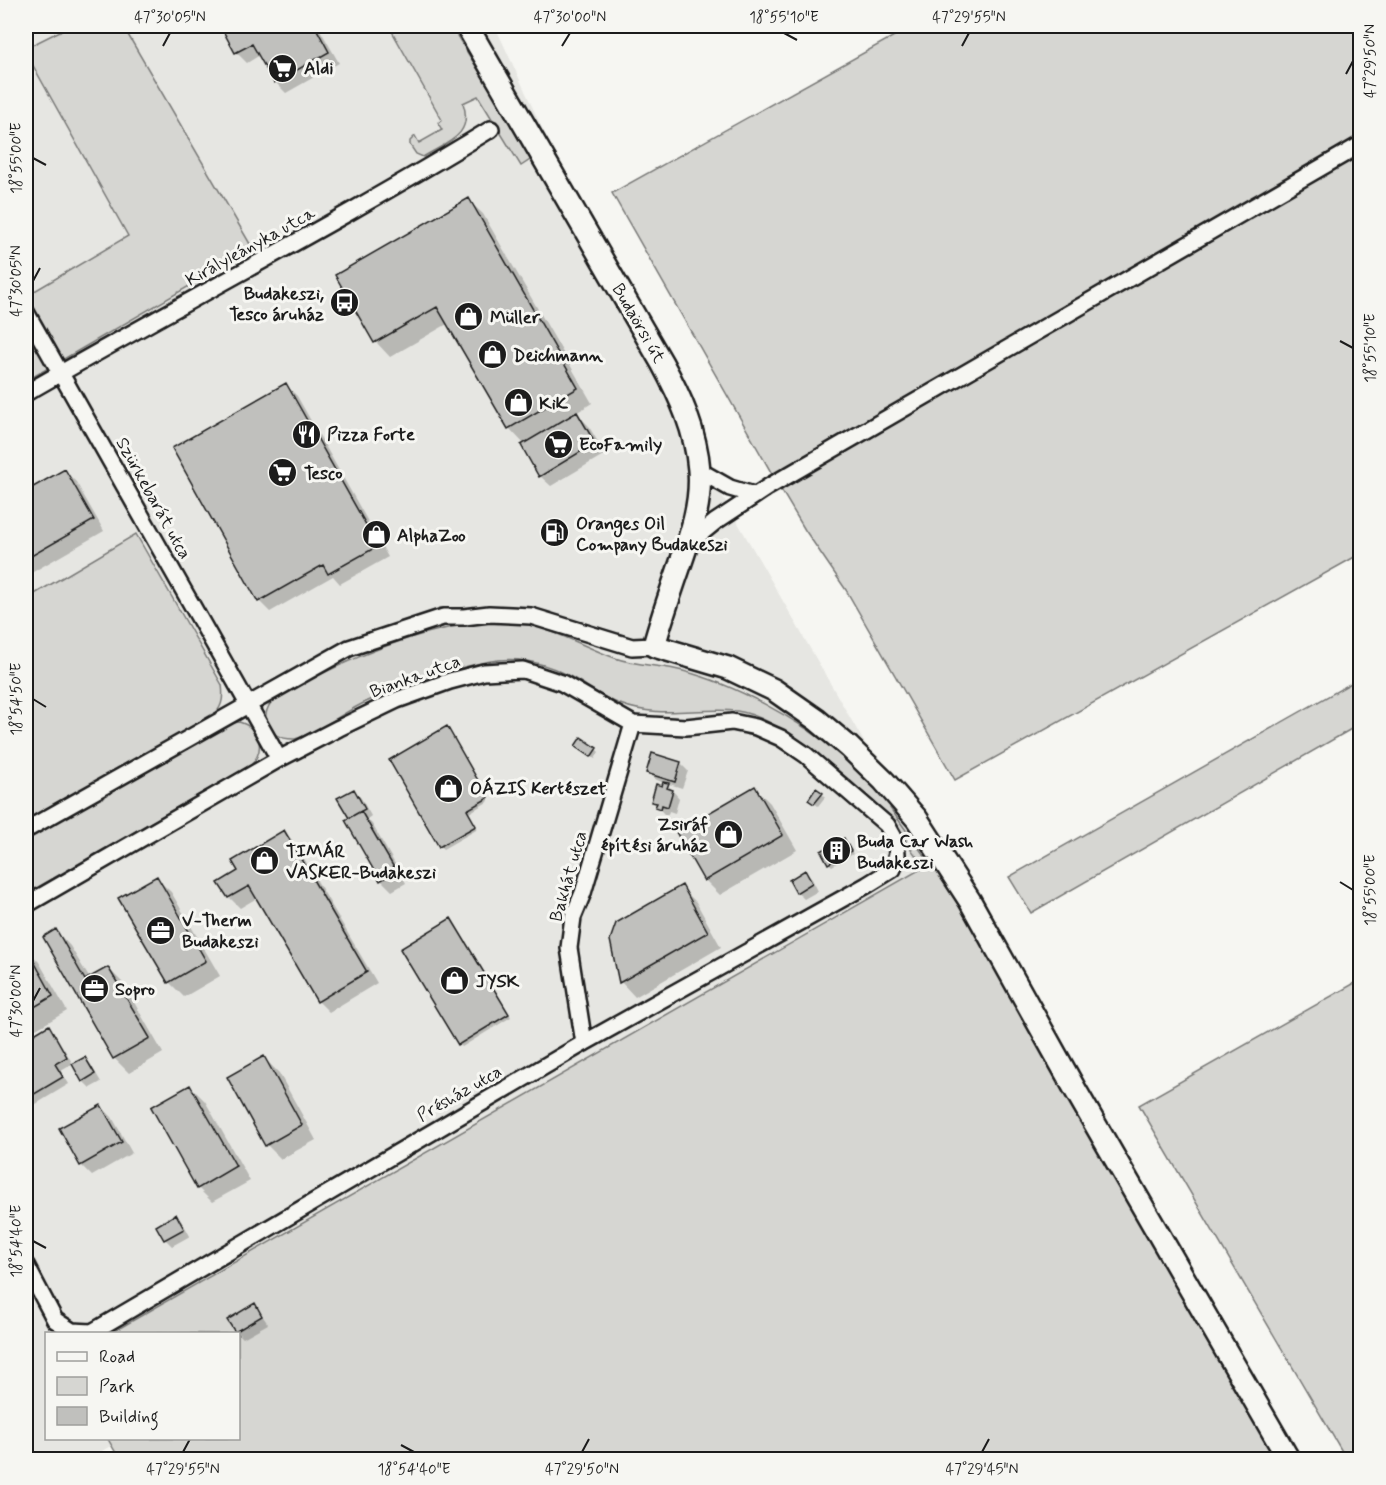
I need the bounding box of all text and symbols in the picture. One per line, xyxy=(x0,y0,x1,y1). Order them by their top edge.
text: 47°30'05"N xyxy=(134,8,206,28)
text: 47°30'00"N xyxy=(534,8,606,28)
text: 18°55'10"E xyxy=(749,8,819,28)
text: 47°29'55"N xyxy=(932,8,1006,28)
text: 47°29'50"N xyxy=(1361,24,1381,98)
supermarket icon: Aldi xyxy=(267,52,299,84)
place label: Aldi xyxy=(304,57,333,81)
text: 18°55'00"E xyxy=(7,122,27,194)
street label: Királyleányka utca xyxy=(181,201,320,292)
text: 47°30'05"N xyxy=(7,245,27,317)
street label: Budaörsi út xyxy=(606,279,671,368)
place label: Budakeszi, Tesco áruház xyxy=(229,282,324,327)
bus stop icon: Budakeszi, Tesco áruház xyxy=(329,287,361,319)
shop icon: Müller xyxy=(453,301,485,333)
place label: Müller xyxy=(490,306,541,330)
text: 18°55'10"E xyxy=(1361,313,1381,383)
shop icon: Deichmann xyxy=(476,339,508,371)
place label: Deichmann xyxy=(513,344,604,368)
shop icon: KiK xyxy=(502,387,534,419)
place label: KiK xyxy=(539,392,569,416)
restaurant icon: Pizza Forte xyxy=(290,418,322,450)
place label: Pizza Forte xyxy=(327,423,415,447)
supermarket icon: EcoFamily xyxy=(542,428,574,460)
street label: Szürkebarát utca xyxy=(110,433,197,564)
place label: EcoFamily xyxy=(579,433,662,457)
supermarket icon: Tesco xyxy=(267,457,299,489)
place label: Tesco xyxy=(304,462,342,486)
place label: Oranges Oil Company Budakeszi xyxy=(576,512,728,557)
fuel station icon: Oranges Oil Company Budakeszi xyxy=(539,517,571,549)
shop icon: AlphaZoo xyxy=(360,519,392,551)
place label: AlphaZoo xyxy=(397,524,466,548)
street label: Bianka utca xyxy=(367,649,464,704)
text: 18°54'50"E xyxy=(7,662,27,736)
shop icon: OÁZIS Kertészet xyxy=(433,772,465,804)
place label: OÁZIS Kertészet xyxy=(470,777,607,801)
place label: Zsiráf építési áruház xyxy=(600,813,708,858)
shop icon: Zsiráf építési áruház xyxy=(713,818,745,850)
street label: Bakhát utca xyxy=(545,828,593,925)
place label: Buda Car Wash Budakeszi xyxy=(857,830,973,875)
building icon: Buda Car Wash Budakeszi xyxy=(820,835,852,867)
place label: TIMÁR VASKER-Budakeszi xyxy=(286,840,436,885)
shop icon: TIMÁR VASKER-Budakeszi xyxy=(249,845,281,877)
text: 18°55'00"E xyxy=(1361,854,1381,926)
place label: V-Therm Budakeszi xyxy=(182,909,258,954)
office icon: V-Therm Budakeszi xyxy=(145,914,177,946)
text: 47°30'00"N xyxy=(7,965,27,1037)
shop icon: JYSK xyxy=(439,965,471,997)
place label: JYSK xyxy=(476,970,519,994)
office icon: Sopro xyxy=(78,973,110,1005)
place label: Sopro xyxy=(115,978,156,1002)
street label: Présház utca xyxy=(413,1060,506,1128)
text: 18°54'40"E xyxy=(7,1204,27,1277)
legend xyxy=(45,1332,240,1440)
text: Road xyxy=(99,1345,135,1369)
text: Park xyxy=(99,1375,135,1399)
text: Building xyxy=(99,1405,159,1431)
text: 47°29'55"N xyxy=(146,1460,220,1480)
text: 18°54'40"E xyxy=(378,1460,451,1480)
text: 47°29'50"N xyxy=(545,1460,619,1480)
text: 47°29'45"N xyxy=(946,1460,1019,1480)

